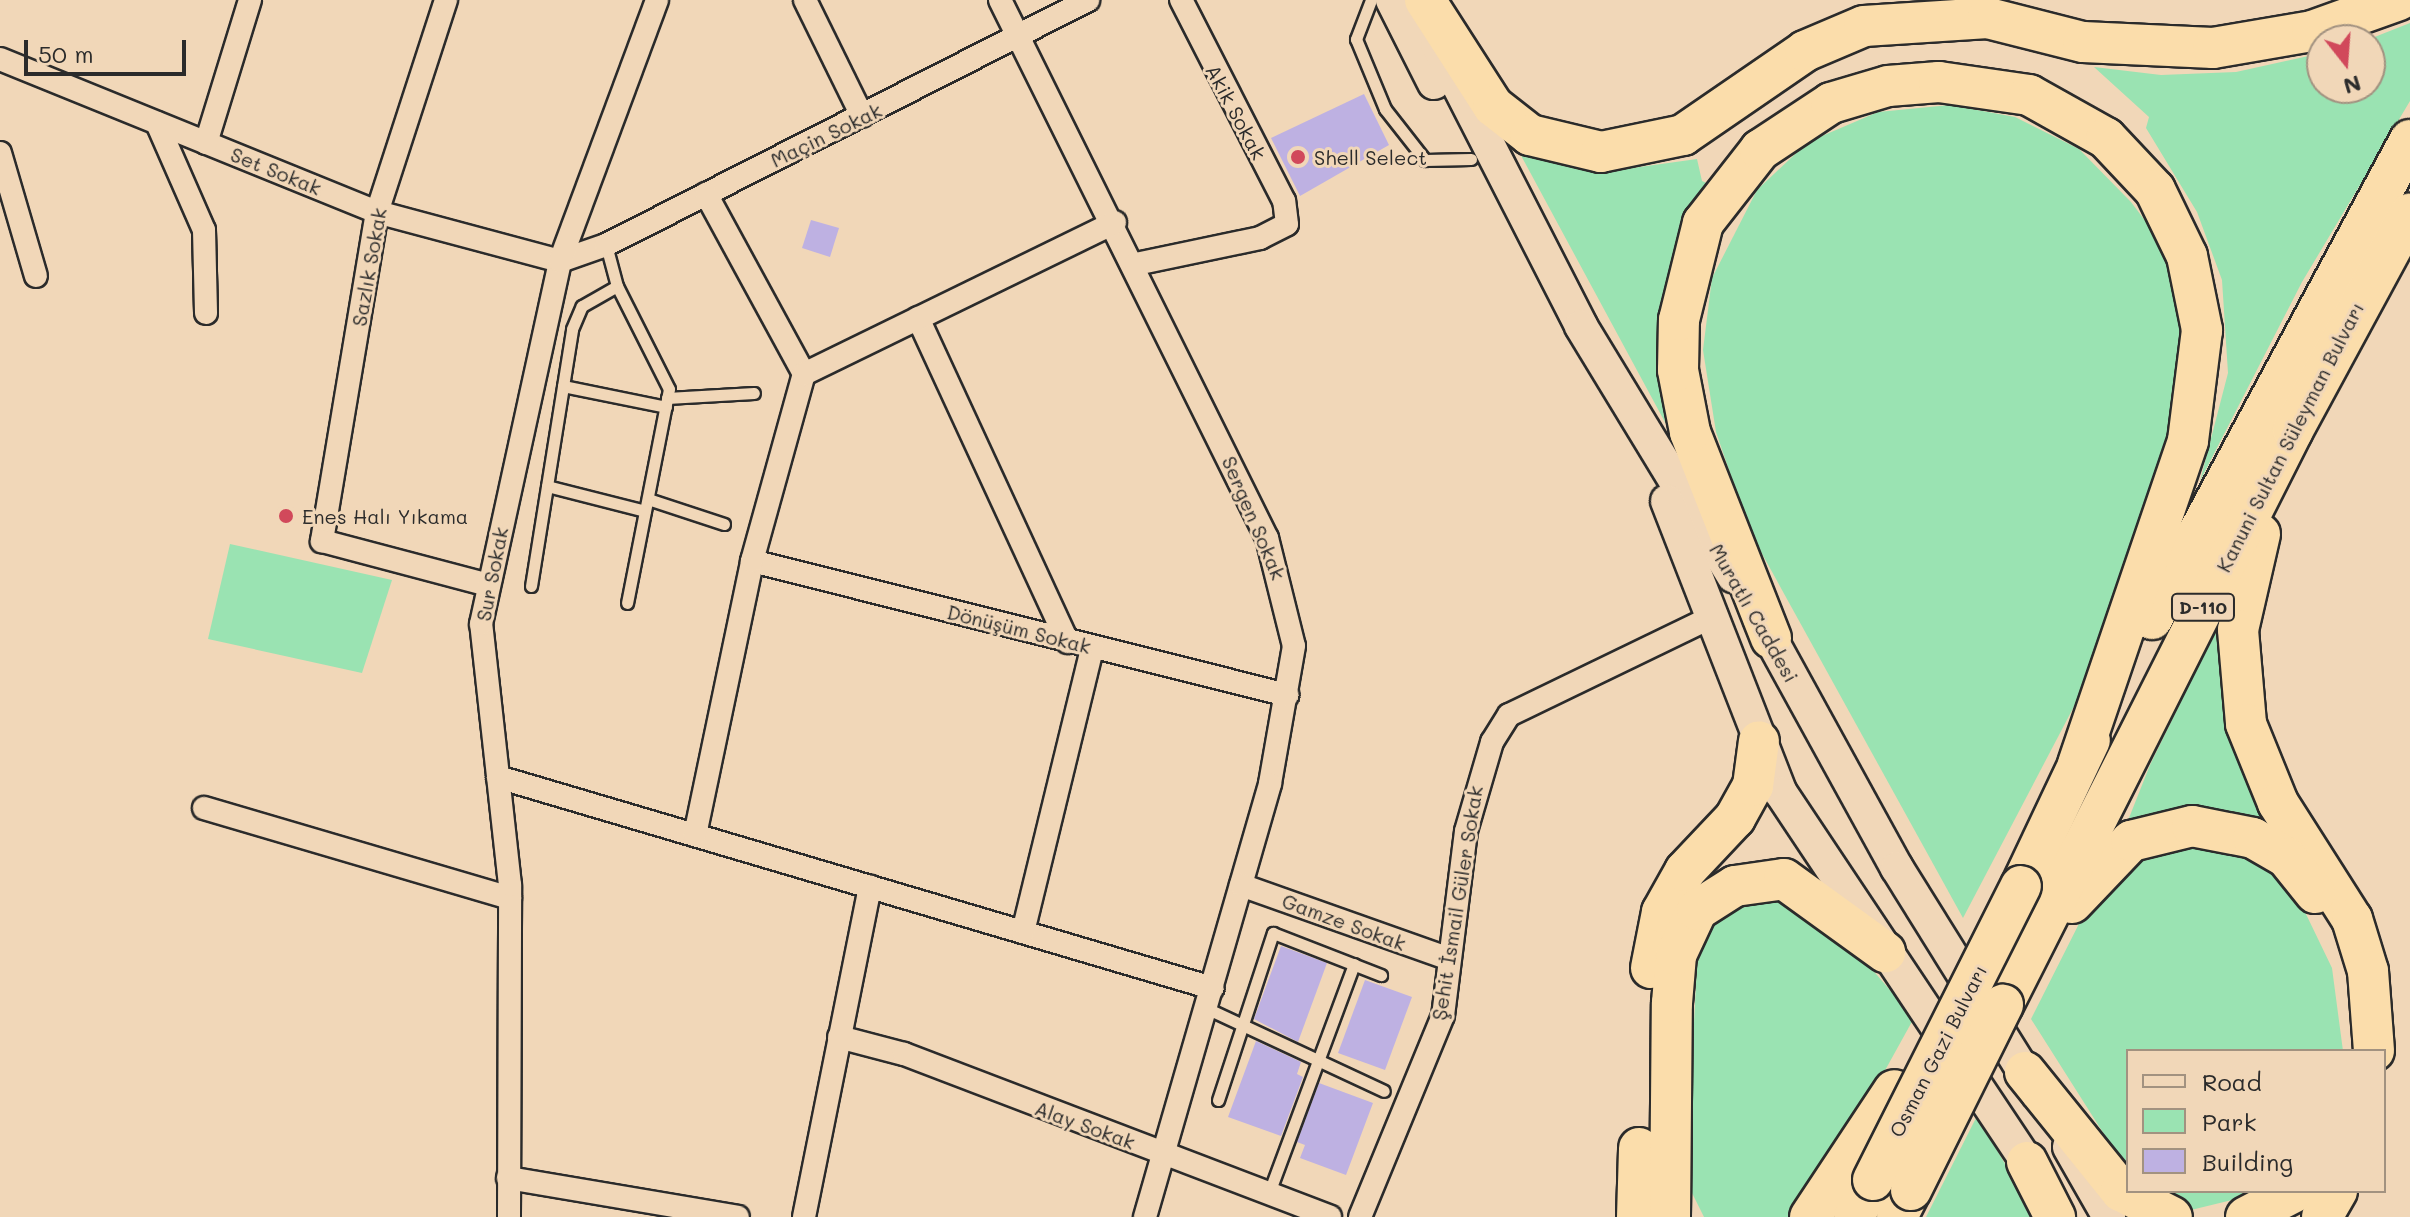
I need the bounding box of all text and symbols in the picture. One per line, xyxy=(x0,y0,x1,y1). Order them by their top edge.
scale bar xyxy=(28,24,190,74)
north arrow xyxy=(2306,24,2386,104)
text: 50 m xyxy=(38,38,94,69)
street label: Akik Sokak xyxy=(1201,60,1271,164)
text: N xyxy=(2340,69,2365,102)
street label: Maçin Sokak xyxy=(767,98,885,172)
street label: Set Sokak xyxy=(227,142,325,200)
place label: Shell Select xyxy=(1314,145,1427,169)
marker: Shell Select xyxy=(1289,148,1307,166)
street label: Sazlık Sokak xyxy=(347,206,391,328)
street label: Kanuni Sultan Süleyman Bulvarı xyxy=(2211,298,2369,576)
street label: Sergen Sokak xyxy=(1217,453,1291,583)
place label: Enes Halı Yıkama xyxy=(302,504,468,528)
marker: Enes Halı Yıkama xyxy=(277,507,295,525)
street label: Sur Sokak xyxy=(471,525,513,623)
street label: Muratlı Caddesi xyxy=(1705,539,1803,687)
road number: D-110 xyxy=(2169,593,2237,621)
street label: Dönüşüm Sokak xyxy=(945,600,1093,658)
street label: Şehit İsmail Güler Sokak xyxy=(1427,784,1487,1022)
street label: Gamze Sokak xyxy=(1279,889,1409,955)
street label: Osman Gazi Bulvarı xyxy=(1884,961,1992,1141)
legend xyxy=(2126,1049,2386,1193)
text: Road xyxy=(2202,1066,2262,1097)
street label: Alay Sokak xyxy=(1032,1096,1138,1154)
text: Park xyxy=(2202,1106,2256,1137)
text: Building xyxy=(2202,1146,2293,1177)

